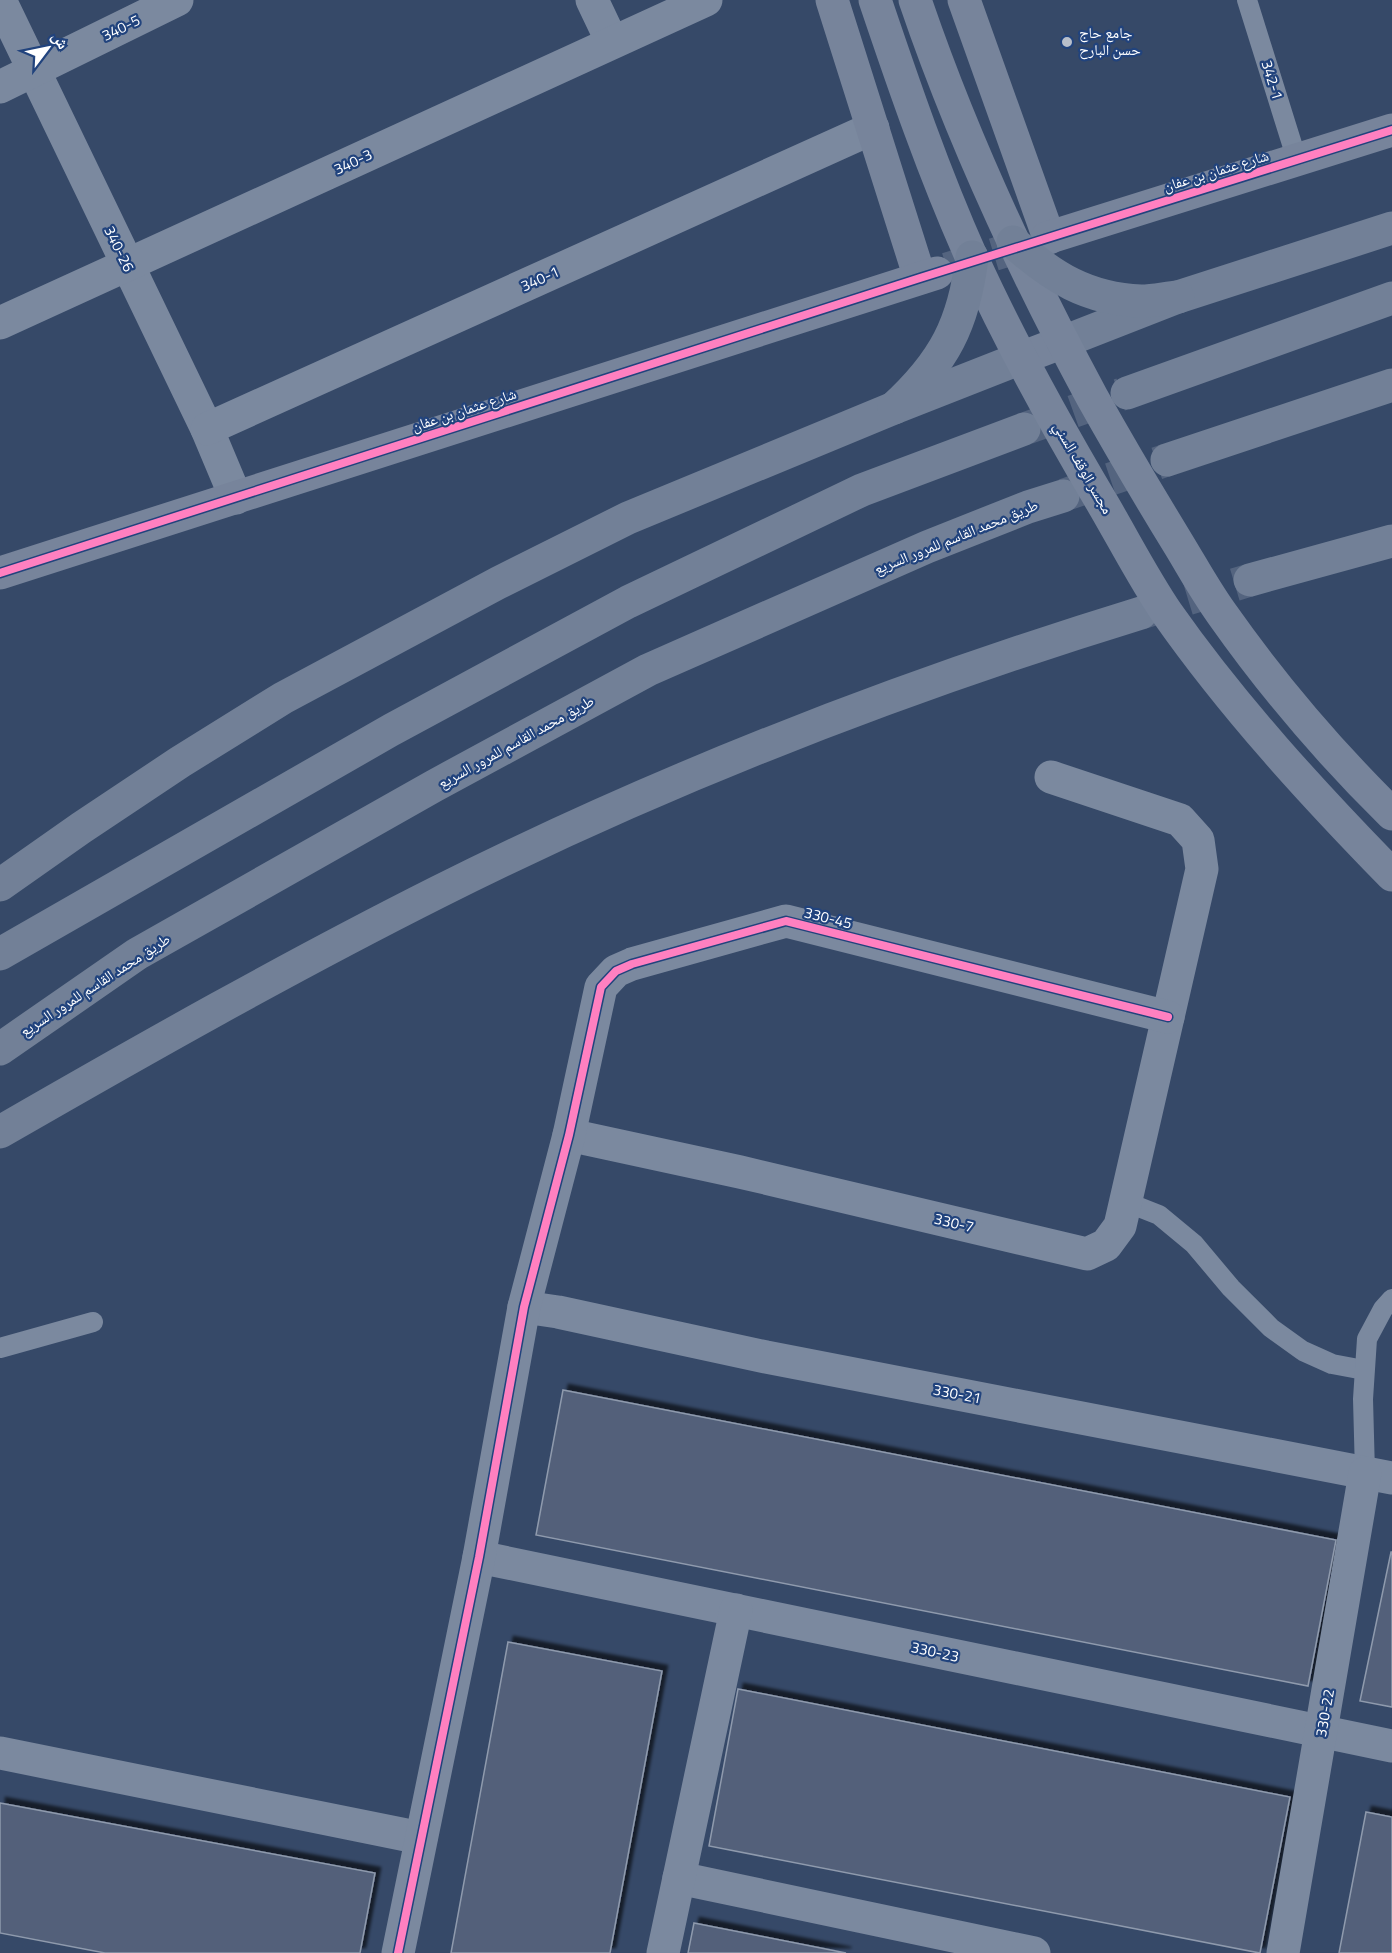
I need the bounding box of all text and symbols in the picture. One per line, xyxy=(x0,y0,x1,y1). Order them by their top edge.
street label: 340-5 xyxy=(98,8,144,47)
north arrow xyxy=(18,18,78,78)
place label: جامع حاج حسن البارح xyxy=(1079,21,1141,61)
text: ش xyxy=(46,26,75,54)
marker: جامع حاج حسن البارح xyxy=(1060,35,1074,49)
street label: 342-1 xyxy=(1256,57,1289,102)
street label: 340-3 xyxy=(330,143,376,180)
street label: شارع عثمان بن عفان xyxy=(1160,144,1271,197)
street label: 340-26 xyxy=(98,222,140,276)
street label: 340-1 xyxy=(517,260,563,297)
street label: شارع عثمان بن عفان xyxy=(408,382,519,437)
street label: مجسر الوقف السني xyxy=(1047,417,1119,519)
street label: طريق محمد القاسم للمرور السريع xyxy=(870,493,1041,580)
street label: طريق محمد القاسم للمرور السريع xyxy=(434,689,598,794)
street label: 330-45 xyxy=(802,900,854,935)
street label: طريق محمد القاسم للمرور السريع xyxy=(15,927,175,1042)
street label: 330-7 xyxy=(932,1207,976,1238)
street label: 330-21 xyxy=(931,1378,983,1409)
street label: 330-23 xyxy=(909,1635,961,1668)
street label: 330-22 xyxy=(1309,1687,1340,1739)

